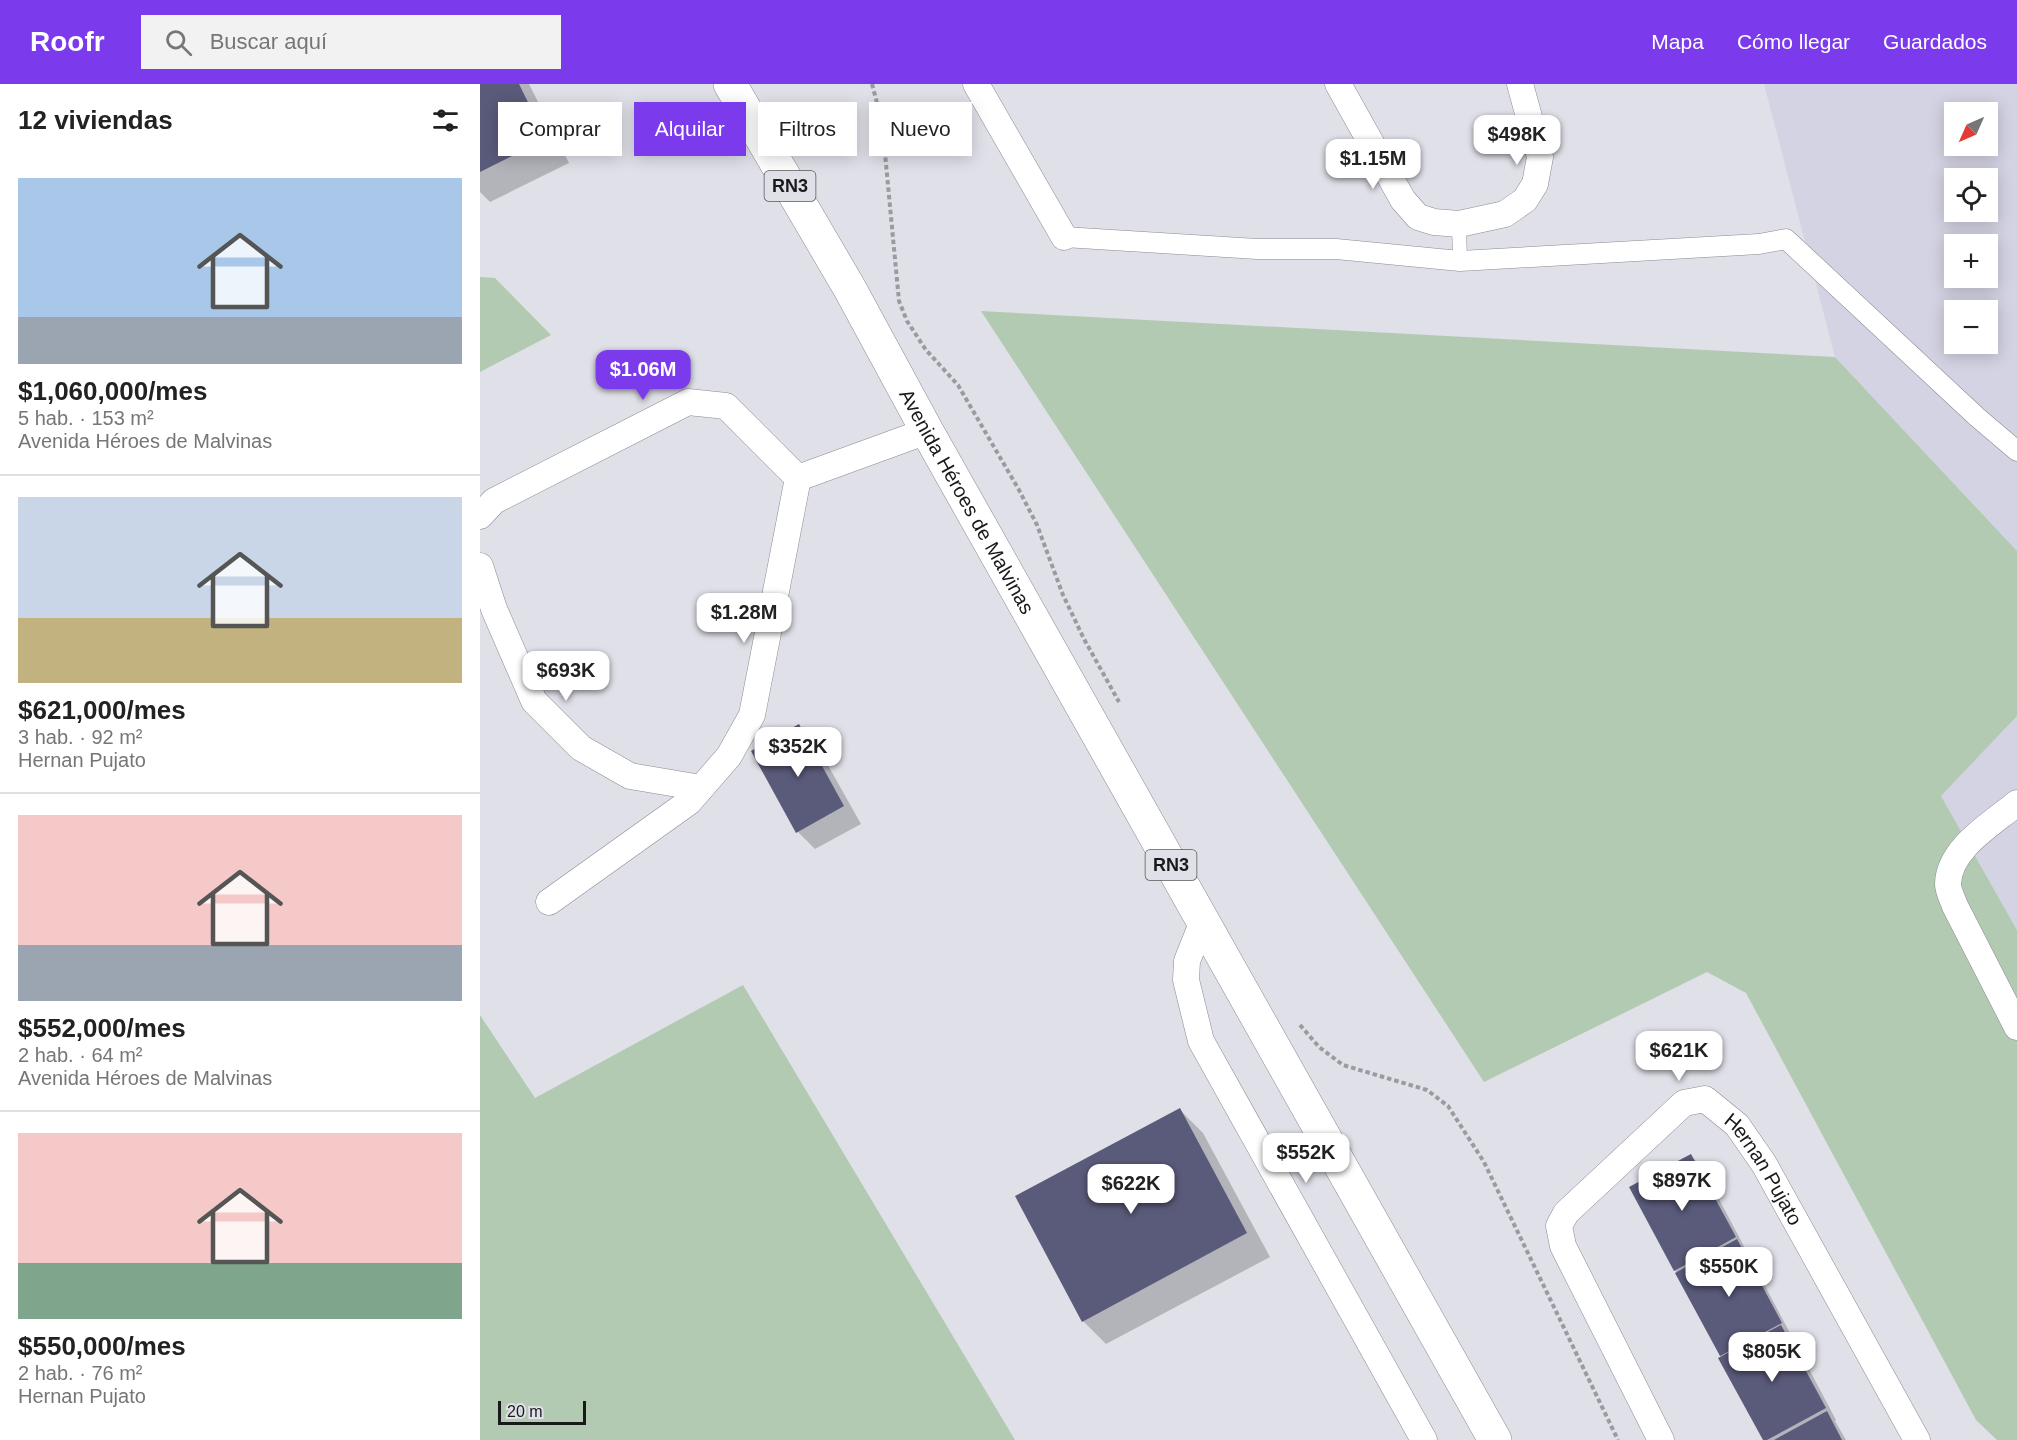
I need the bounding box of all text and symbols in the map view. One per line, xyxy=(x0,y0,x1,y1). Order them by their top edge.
search box xyxy=(141,15,561,69)
text: Roofr xyxy=(30,26,105,57)
icon: search xyxy=(162,26,195,59)
text: Buscar aquí xyxy=(210,29,327,54)
text: Mapa xyxy=(1651,30,1704,53)
text: Cómo llegar xyxy=(1737,30,1850,53)
text: Guardados xyxy=(1883,30,1987,53)
chip: Comprar xyxy=(498,102,622,156)
chip: Alquilar xyxy=(634,102,746,156)
chip: Filtros xyxy=(758,102,857,156)
chip: Nuevo xyxy=(869,102,972,156)
north arrow xyxy=(1944,102,1998,156)
map controls xyxy=(1944,102,1998,354)
icon: filters xyxy=(429,104,462,137)
text: 12 viviendas xyxy=(18,105,173,135)
pin: $498K xyxy=(1475,115,1559,166)
text: $498K xyxy=(1488,123,1546,145)
pin: $1.15M xyxy=(1324,139,1422,190)
text: $1.15M xyxy=(1340,147,1406,169)
button: locate xyxy=(1944,168,1998,222)
road number: RN3 xyxy=(764,171,816,201)
icon: home xyxy=(186,217,294,325)
button: + xyxy=(1944,234,1998,288)
button: − xyxy=(1944,300,1998,354)
pin: $1.06M xyxy=(594,350,692,401)
text: $1.06M xyxy=(610,358,676,380)
text: $1,060,000/mes xyxy=(18,376,207,406)
street label: Avenida Héroes de Malvinas xyxy=(895,385,1039,618)
text: 5 hab. · 153 m² xyxy=(18,407,154,429)
text: Avenida Héroes de Malvinas xyxy=(18,430,272,452)
icon: home xyxy=(186,536,294,644)
pin: $1.28M xyxy=(695,593,793,644)
text: $1.28M xyxy=(711,601,777,623)
pin: $693K xyxy=(524,651,608,702)
text: $693K xyxy=(537,659,595,681)
text: $621,000/mes xyxy=(18,695,186,725)
text: 3 hab. · 92 m² xyxy=(18,726,143,748)
pin: $352K xyxy=(756,727,840,778)
text: $352K xyxy=(769,735,827,757)
text: Hernan Pujato xyxy=(18,749,146,771)
road number: RN3 xyxy=(1146,850,1196,880)
icon: home xyxy=(186,854,294,962)
text: $552,000/mes xyxy=(18,1013,186,1043)
pin: $621K xyxy=(1637,1031,1721,1082)
text: $621K xyxy=(1650,1039,1708,1061)
text: 2 hab. · 64 m² xyxy=(18,1044,143,1066)
text: Avenida Héroes de Malvinas xyxy=(18,1067,272,1089)
street label: Hernan Pujato xyxy=(1720,1109,1807,1229)
pin: $552K xyxy=(1264,1133,1348,1184)
text: $552K xyxy=(1277,1141,1335,1163)
pin: $897K xyxy=(1640,1161,1724,1212)
pin: $622K xyxy=(1089,1164,1173,1215)
text: $897K xyxy=(1653,1169,1711,1191)
icon: home xyxy=(186,1172,294,1280)
text: $622K xyxy=(1102,1172,1160,1194)
pin: $550K xyxy=(1687,1247,1771,1298)
text: $550K xyxy=(1700,1255,1758,1277)
text: $550,000/mes xyxy=(18,1331,186,1361)
pin: $805K xyxy=(1730,1332,1814,1383)
text: $805K xyxy=(1743,1340,1801,1362)
text: 2 hab. · 76 m² xyxy=(18,1362,143,1384)
text: Hernan Pujato xyxy=(18,1385,146,1407)
scale bar xyxy=(498,1398,586,1426)
text: 20 m xyxy=(507,1403,543,1420)

